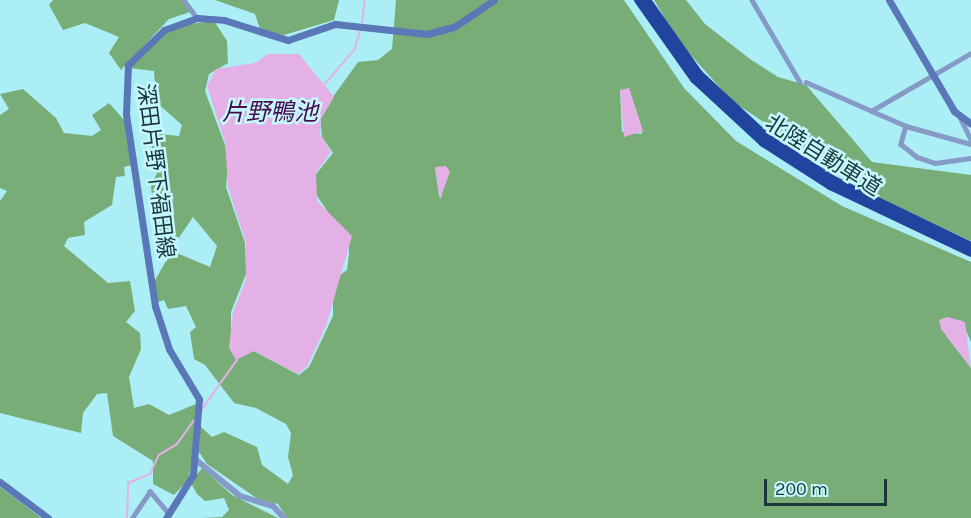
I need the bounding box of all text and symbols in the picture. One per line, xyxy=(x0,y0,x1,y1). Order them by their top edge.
street label: 深田片野下福田線 xyxy=(131,82,179,260)
water label: 片野鴨池 xyxy=(222,99,318,127)
street label: 北陸自動車道 xyxy=(760,110,886,202)
scale bar xyxy=(767,467,890,505)
text: 200 m xyxy=(775,478,828,500)

